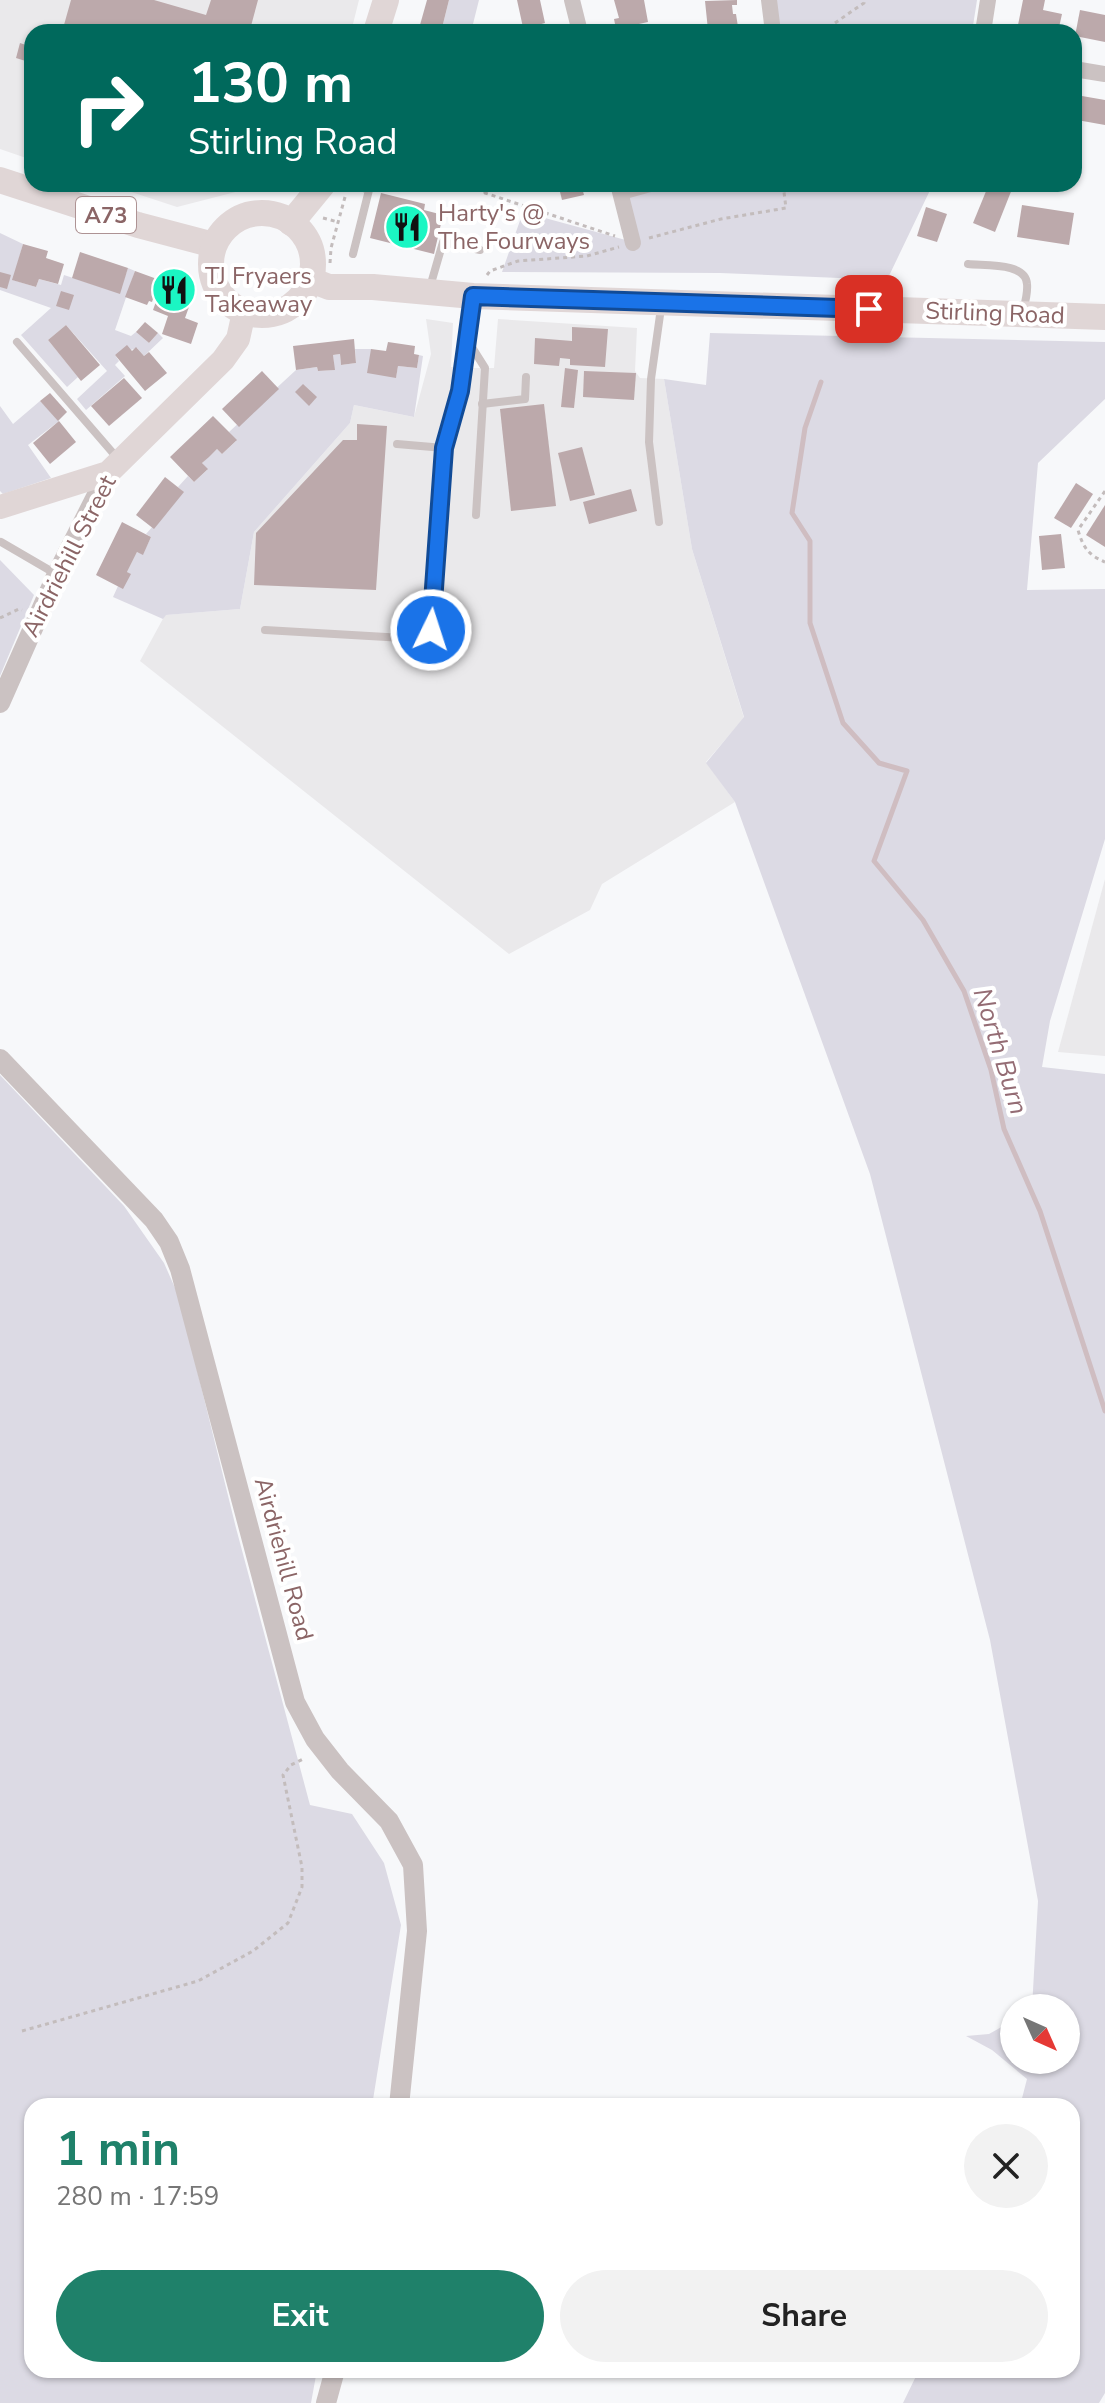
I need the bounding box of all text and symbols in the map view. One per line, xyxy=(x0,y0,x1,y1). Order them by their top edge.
text: 130 m xyxy=(188,45,353,122)
icon: right xyxy=(56,56,160,160)
text: Stirling Road xyxy=(188,118,397,167)
road number: A73 xyxy=(76,197,136,233)
place label: Harty's @ The Fourways xyxy=(438,197,590,257)
restaurant icon: Harty's @ The Fourways xyxy=(383,203,431,251)
place label: TJ Fryaers Takeaway xyxy=(205,260,313,320)
restaurant icon: TJ Fryaers Takeaway xyxy=(150,266,198,314)
pin xyxy=(835,275,903,343)
icon: arrive xyxy=(847,287,891,331)
street label: Stirling Road xyxy=(925,295,1065,331)
street label: Airdriehill Street xyxy=(14,469,124,642)
position arrow xyxy=(389,588,473,672)
water label: North Burn xyxy=(965,984,1036,1119)
street label: Airdriehill Road xyxy=(247,1474,321,1644)
north arrow xyxy=(1000,1994,1080,2074)
map controls xyxy=(1000,1994,1080,2074)
text: 1 min xyxy=(56,2116,180,2182)
button: close xyxy=(964,2124,1048,2208)
text: 280 m · 17:59 xyxy=(56,2179,219,2214)
button: Exit xyxy=(56,2270,544,2362)
button: Share xyxy=(560,2270,1048,2362)

